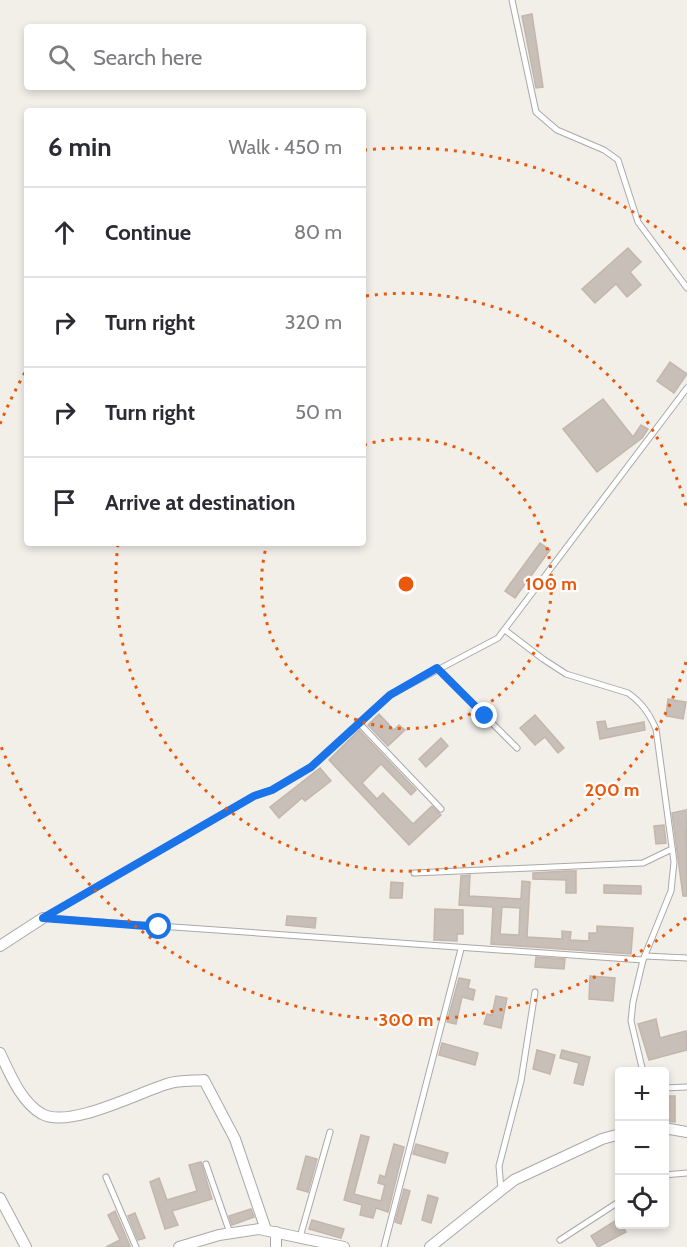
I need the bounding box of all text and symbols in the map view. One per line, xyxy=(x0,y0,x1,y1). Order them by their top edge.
search box xyxy=(24,24,366,90)
icon: search xyxy=(45,41,78,74)
text: Search here xyxy=(93,44,202,71)
text: 6 min xyxy=(48,131,112,163)
text: Walk · 450 m xyxy=(228,135,342,159)
icon: ahead xyxy=(48,216,81,249)
text: Continue xyxy=(105,219,191,246)
text: 80 m xyxy=(294,220,342,244)
icon: right xyxy=(48,306,81,339)
text: Turn right xyxy=(105,309,195,336)
text: 320 m xyxy=(285,310,342,334)
icon: right xyxy=(48,396,81,429)
text: Turn right xyxy=(105,399,195,426)
text: 50 m xyxy=(295,400,342,424)
icon: arrive xyxy=(48,486,81,519)
text: Arrive at destination xyxy=(105,489,295,516)
text: 100 m xyxy=(525,573,577,595)
centre of rings xyxy=(396,574,416,594)
route end xyxy=(471,702,497,728)
text: 200 m xyxy=(585,779,639,801)
route start xyxy=(145,913,171,939)
text: 300 m xyxy=(379,1009,433,1031)
map controls xyxy=(615,1067,669,1229)
button: + xyxy=(615,1067,669,1121)
button: − xyxy=(615,1121,669,1175)
button: locate xyxy=(615,1175,669,1229)

